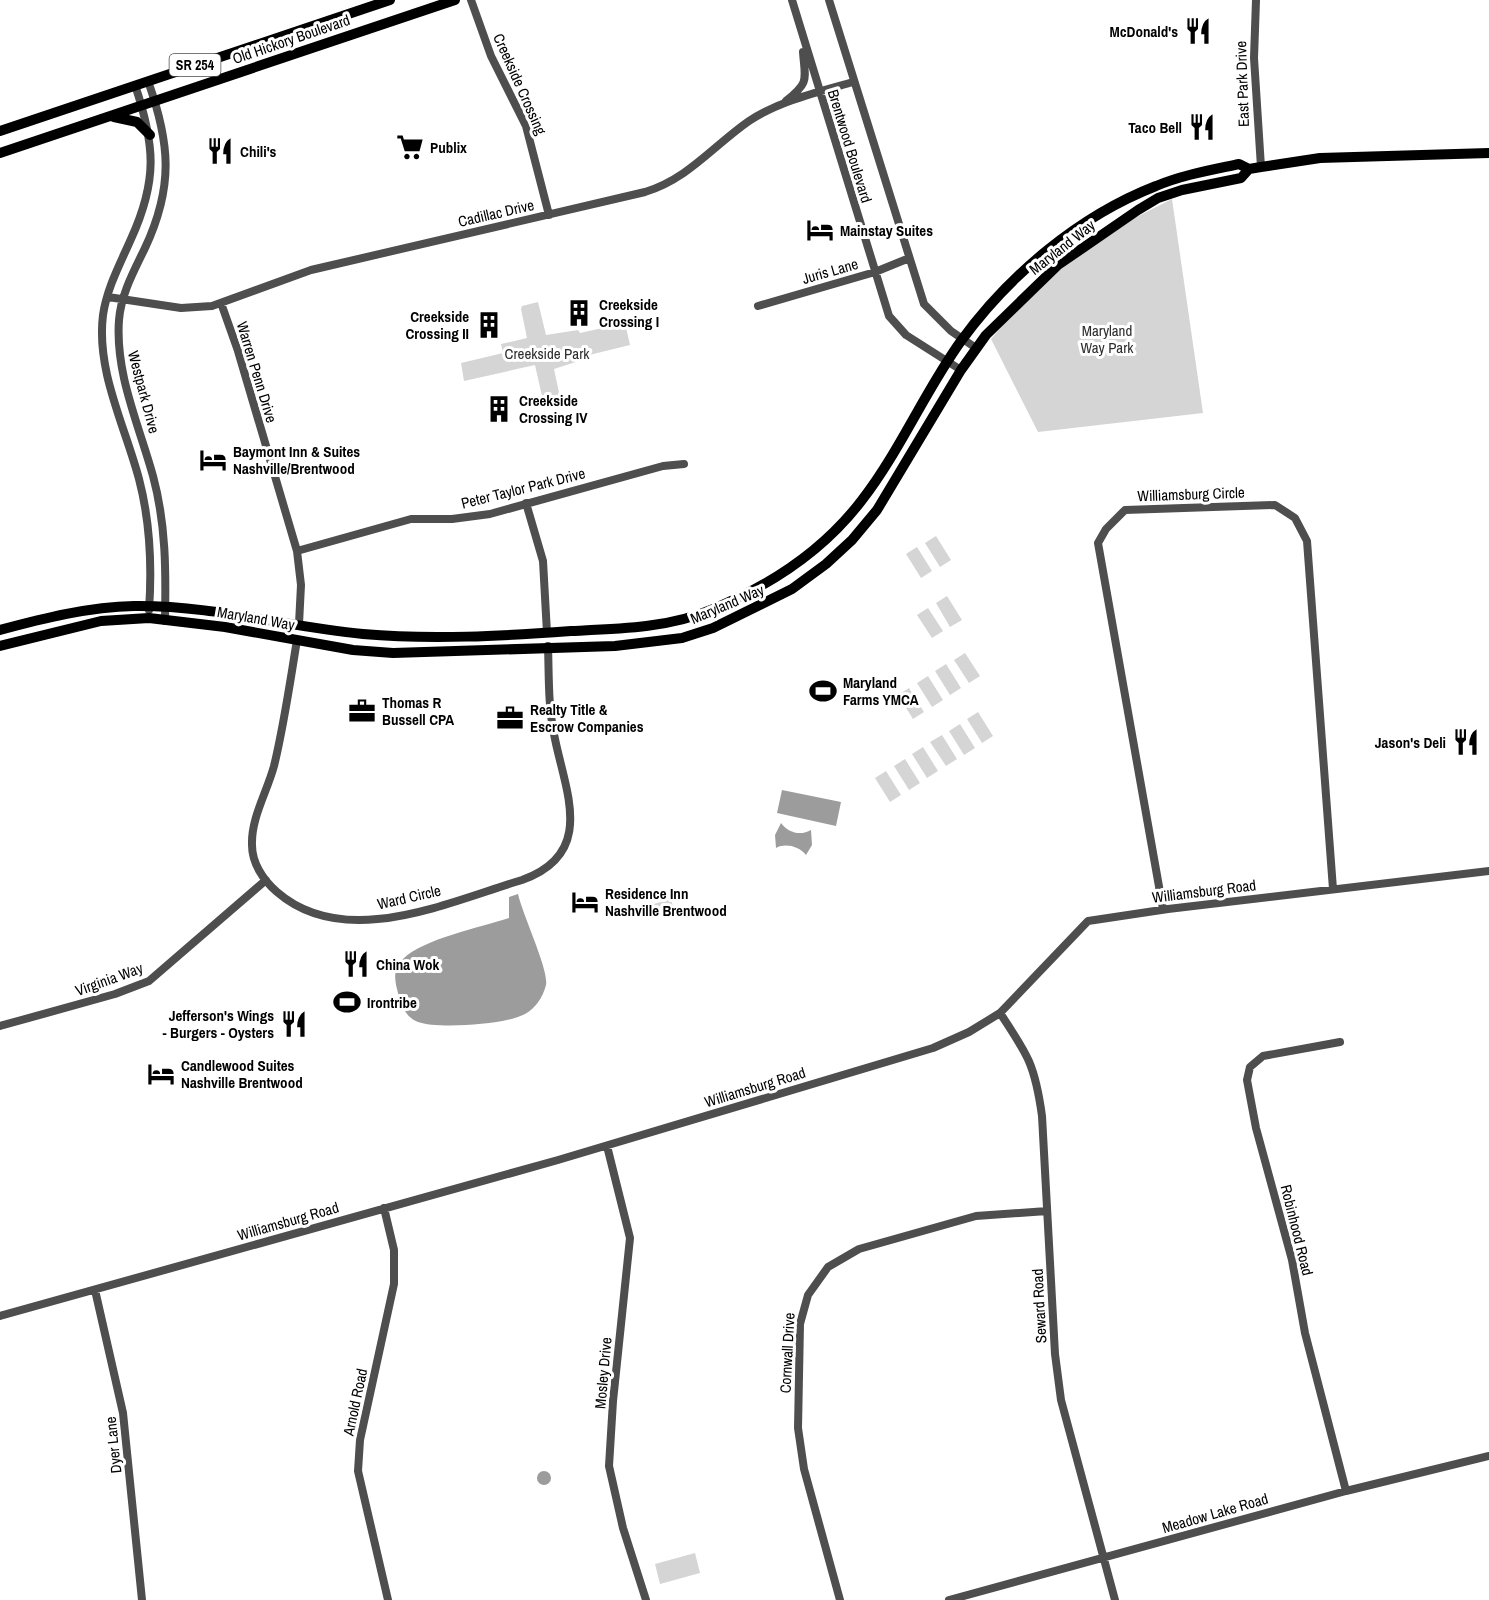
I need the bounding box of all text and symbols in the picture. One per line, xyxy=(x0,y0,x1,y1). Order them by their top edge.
street label: Old Hickory Boulevard xyxy=(229,9,353,69)
restaurant icon: McDonald's xyxy=(1183,16,1213,46)
place label: McDonald's xyxy=(1109,21,1178,42)
street label: Creekside Crossing xyxy=(488,30,552,138)
street label: East Park Drive xyxy=(1230,40,1254,127)
road number: SR 254 xyxy=(170,54,220,76)
street label: Brentwood Boulevard xyxy=(823,87,877,205)
restaurant icon: Taco Bell xyxy=(1187,112,1217,142)
place label: Taco Bell xyxy=(1128,117,1182,138)
supermarket icon: Publix xyxy=(395,132,425,162)
restaurant icon: Chili's xyxy=(205,136,235,166)
place label: Publix xyxy=(430,137,467,158)
place label: Chili's xyxy=(240,141,277,162)
street label: Cadillac Drive xyxy=(456,194,536,232)
street label: Maryland Way xyxy=(1025,214,1100,279)
hotel icon: Mainstay Suites xyxy=(805,215,835,245)
place label: Mainstay Suites xyxy=(840,220,933,241)
street label: Juris Lane xyxy=(799,253,861,289)
place label: Creekside Crossing I xyxy=(599,294,659,332)
building icon: Creekside Crossing I xyxy=(564,298,594,328)
place label: Creekside Crossing II xyxy=(405,306,469,344)
building icon: Creekside Crossing II xyxy=(474,310,504,340)
street label: Warren Penn Drive xyxy=(232,319,282,425)
park label: Maryland Way Park xyxy=(1081,320,1134,358)
park label: Creekside Park xyxy=(505,343,590,364)
street label: Westpark Drive xyxy=(123,348,165,436)
place label: Creekside Crossing IV xyxy=(519,390,588,428)
building icon: Creekside Crossing IV xyxy=(484,394,514,424)
place label: Baymont Inn & Suites Nashville/Brentwood xyxy=(233,441,360,479)
hotel icon: Baymont Inn & Suites Nashville/Brentwood xyxy=(198,445,228,475)
street label: Peter Taylor Park Drive xyxy=(459,462,587,514)
street label: Williamsburg Circle xyxy=(1137,482,1245,506)
street label: Maryland Way xyxy=(687,579,768,629)
street label: Maryland Way xyxy=(216,601,297,635)
place label: Maryland Farms YMCA xyxy=(843,672,919,710)
sports icon: Maryland Farms YMCA xyxy=(808,676,838,706)
place label: Thomas R Bussell CPA xyxy=(382,692,454,730)
office icon: Thomas R Bussell CPA xyxy=(347,696,377,726)
place label: Realty Title & Escrow Companies xyxy=(530,699,644,737)
office icon: Realty Title & Escrow Companies xyxy=(495,703,525,733)
restaurant icon: Jason's Deli xyxy=(1451,727,1481,757)
place label: Jason's Deli xyxy=(1375,732,1446,753)
street label: Williamsburg Road xyxy=(1151,874,1257,908)
street label: Ward Circle xyxy=(375,879,443,914)
place label: Residence Inn Nashville Brentwood xyxy=(605,883,727,921)
hotel icon: Residence Inn Nashville Brentwood xyxy=(570,887,600,917)
restaurant icon: China Wok xyxy=(341,949,371,979)
place label: China Wok xyxy=(376,954,440,975)
street label: Virginia Way xyxy=(72,957,146,1001)
sports icon: Irontribe xyxy=(332,987,362,1017)
place label: Irontribe xyxy=(367,992,417,1013)
place label: Jefferson's Wings - Burgers - Oysters xyxy=(163,1005,274,1043)
restaurant icon: Jefferson's Wings - Burgers - Oysters xyxy=(279,1009,309,1039)
place label: Candlewood Suites Nashville Brentwood xyxy=(181,1055,303,1093)
hotel icon: Candlewood Suites Nashville Brentwood xyxy=(146,1059,176,1089)
street label: Williamsburg Road xyxy=(702,1062,808,1112)
street label: Robinhood Road xyxy=(1276,1182,1318,1278)
street label: Williamsburg Road xyxy=(235,1196,341,1246)
street label: Seward Road xyxy=(1027,1268,1051,1344)
street label: Cornwall Drive xyxy=(774,1312,800,1394)
street label: Mosley Drive xyxy=(589,1336,617,1410)
street label: Arnold Road xyxy=(337,1366,372,1439)
street label: Dyer Lane xyxy=(100,1416,126,1474)
street label: Meadow Lake Road xyxy=(1160,1488,1270,1538)

